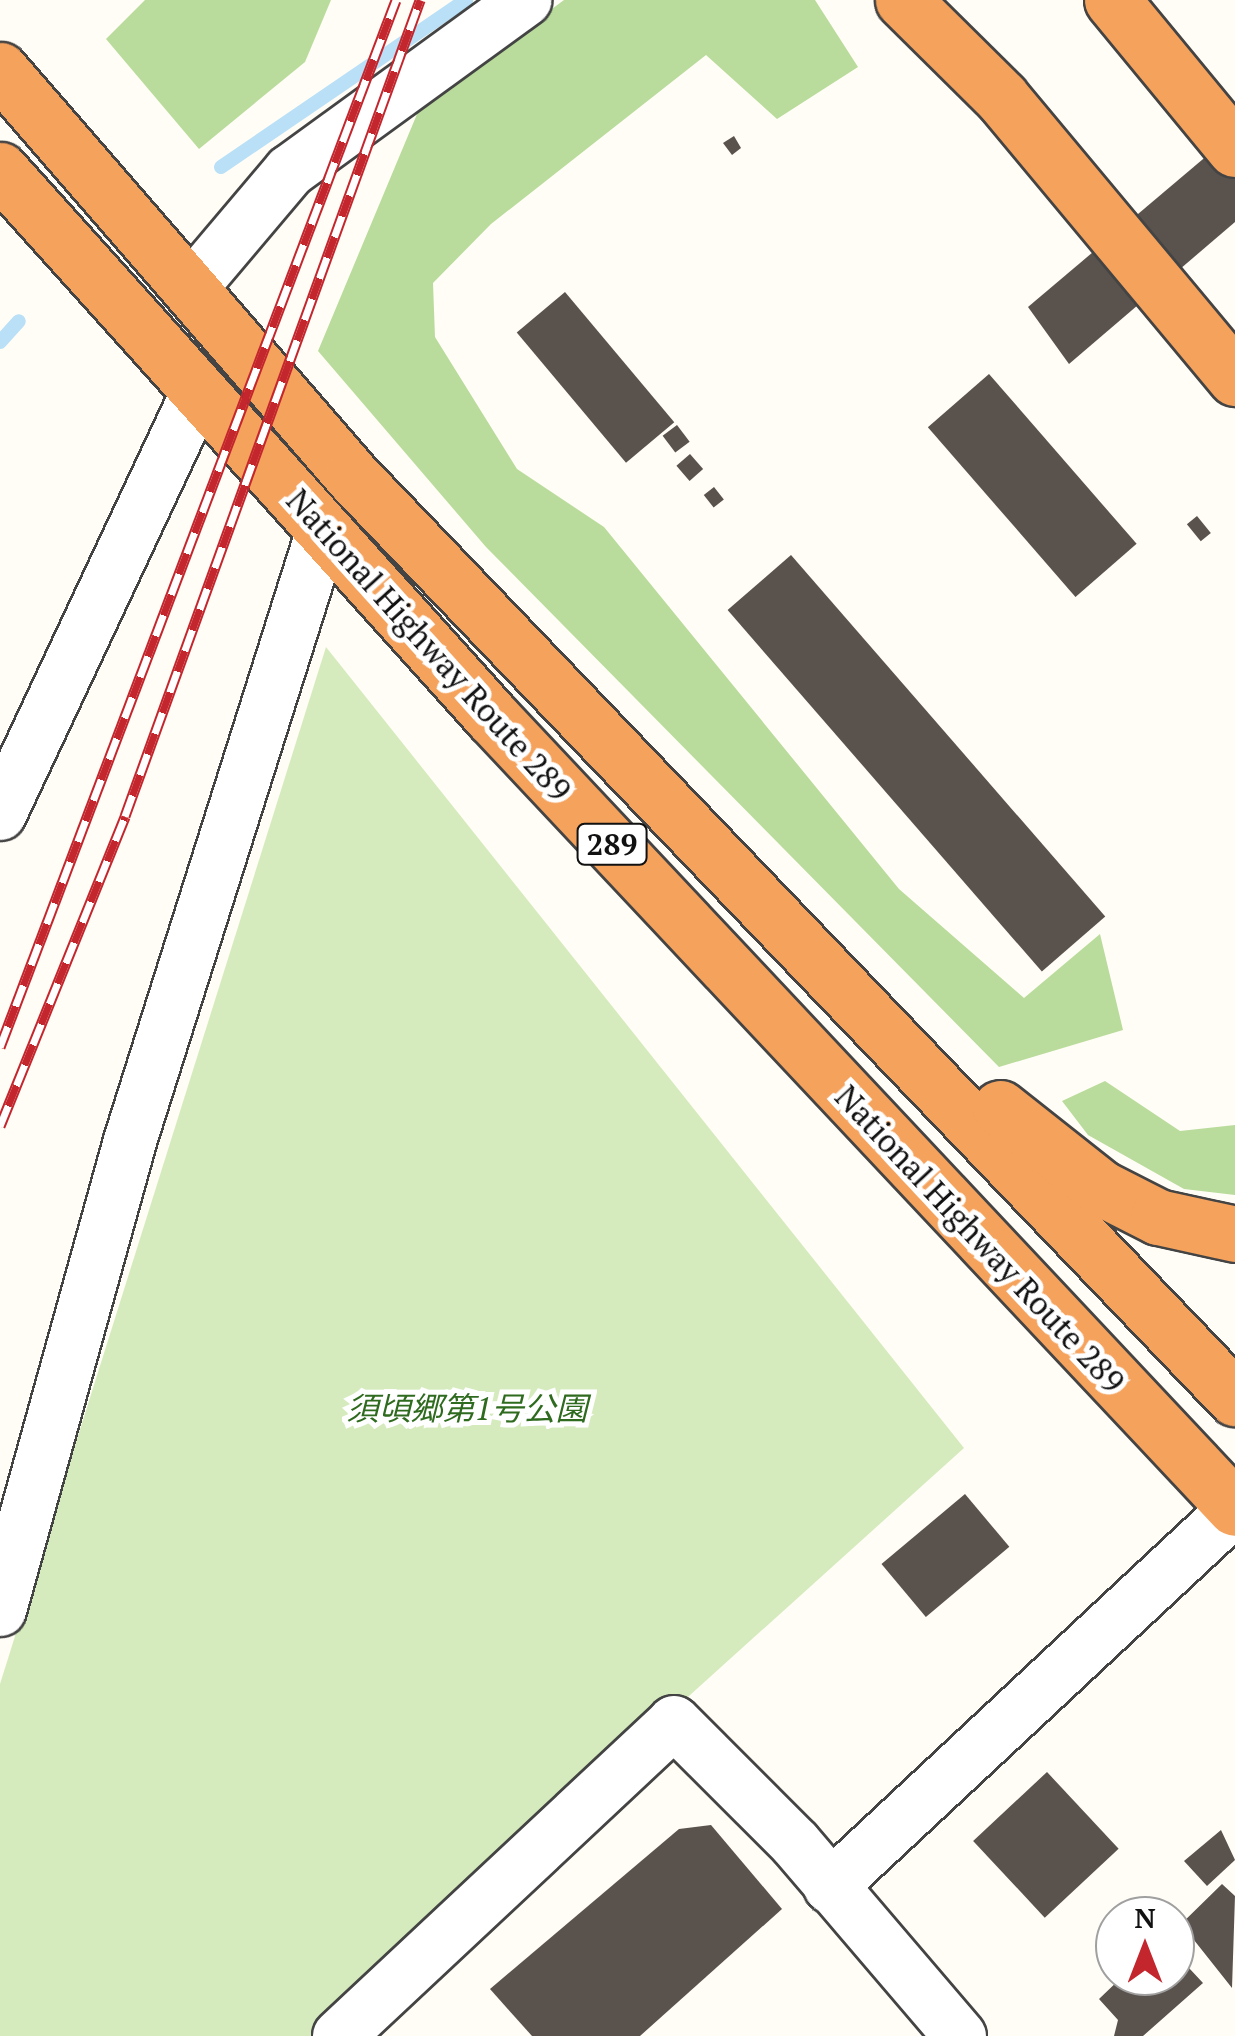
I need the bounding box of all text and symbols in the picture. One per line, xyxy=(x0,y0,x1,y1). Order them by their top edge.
street label: National Highway Route 289 xyxy=(279,481,579,809)
road number: 289 xyxy=(574,819,650,869)
street label: National Highway Route 289 xyxy=(827,1077,1133,1401)
park label: 須頃郷第1号公園 xyxy=(347,1389,587,1427)
north arrow xyxy=(1095,1896,1195,1996)
text: N xyxy=(1134,1899,1156,1936)

